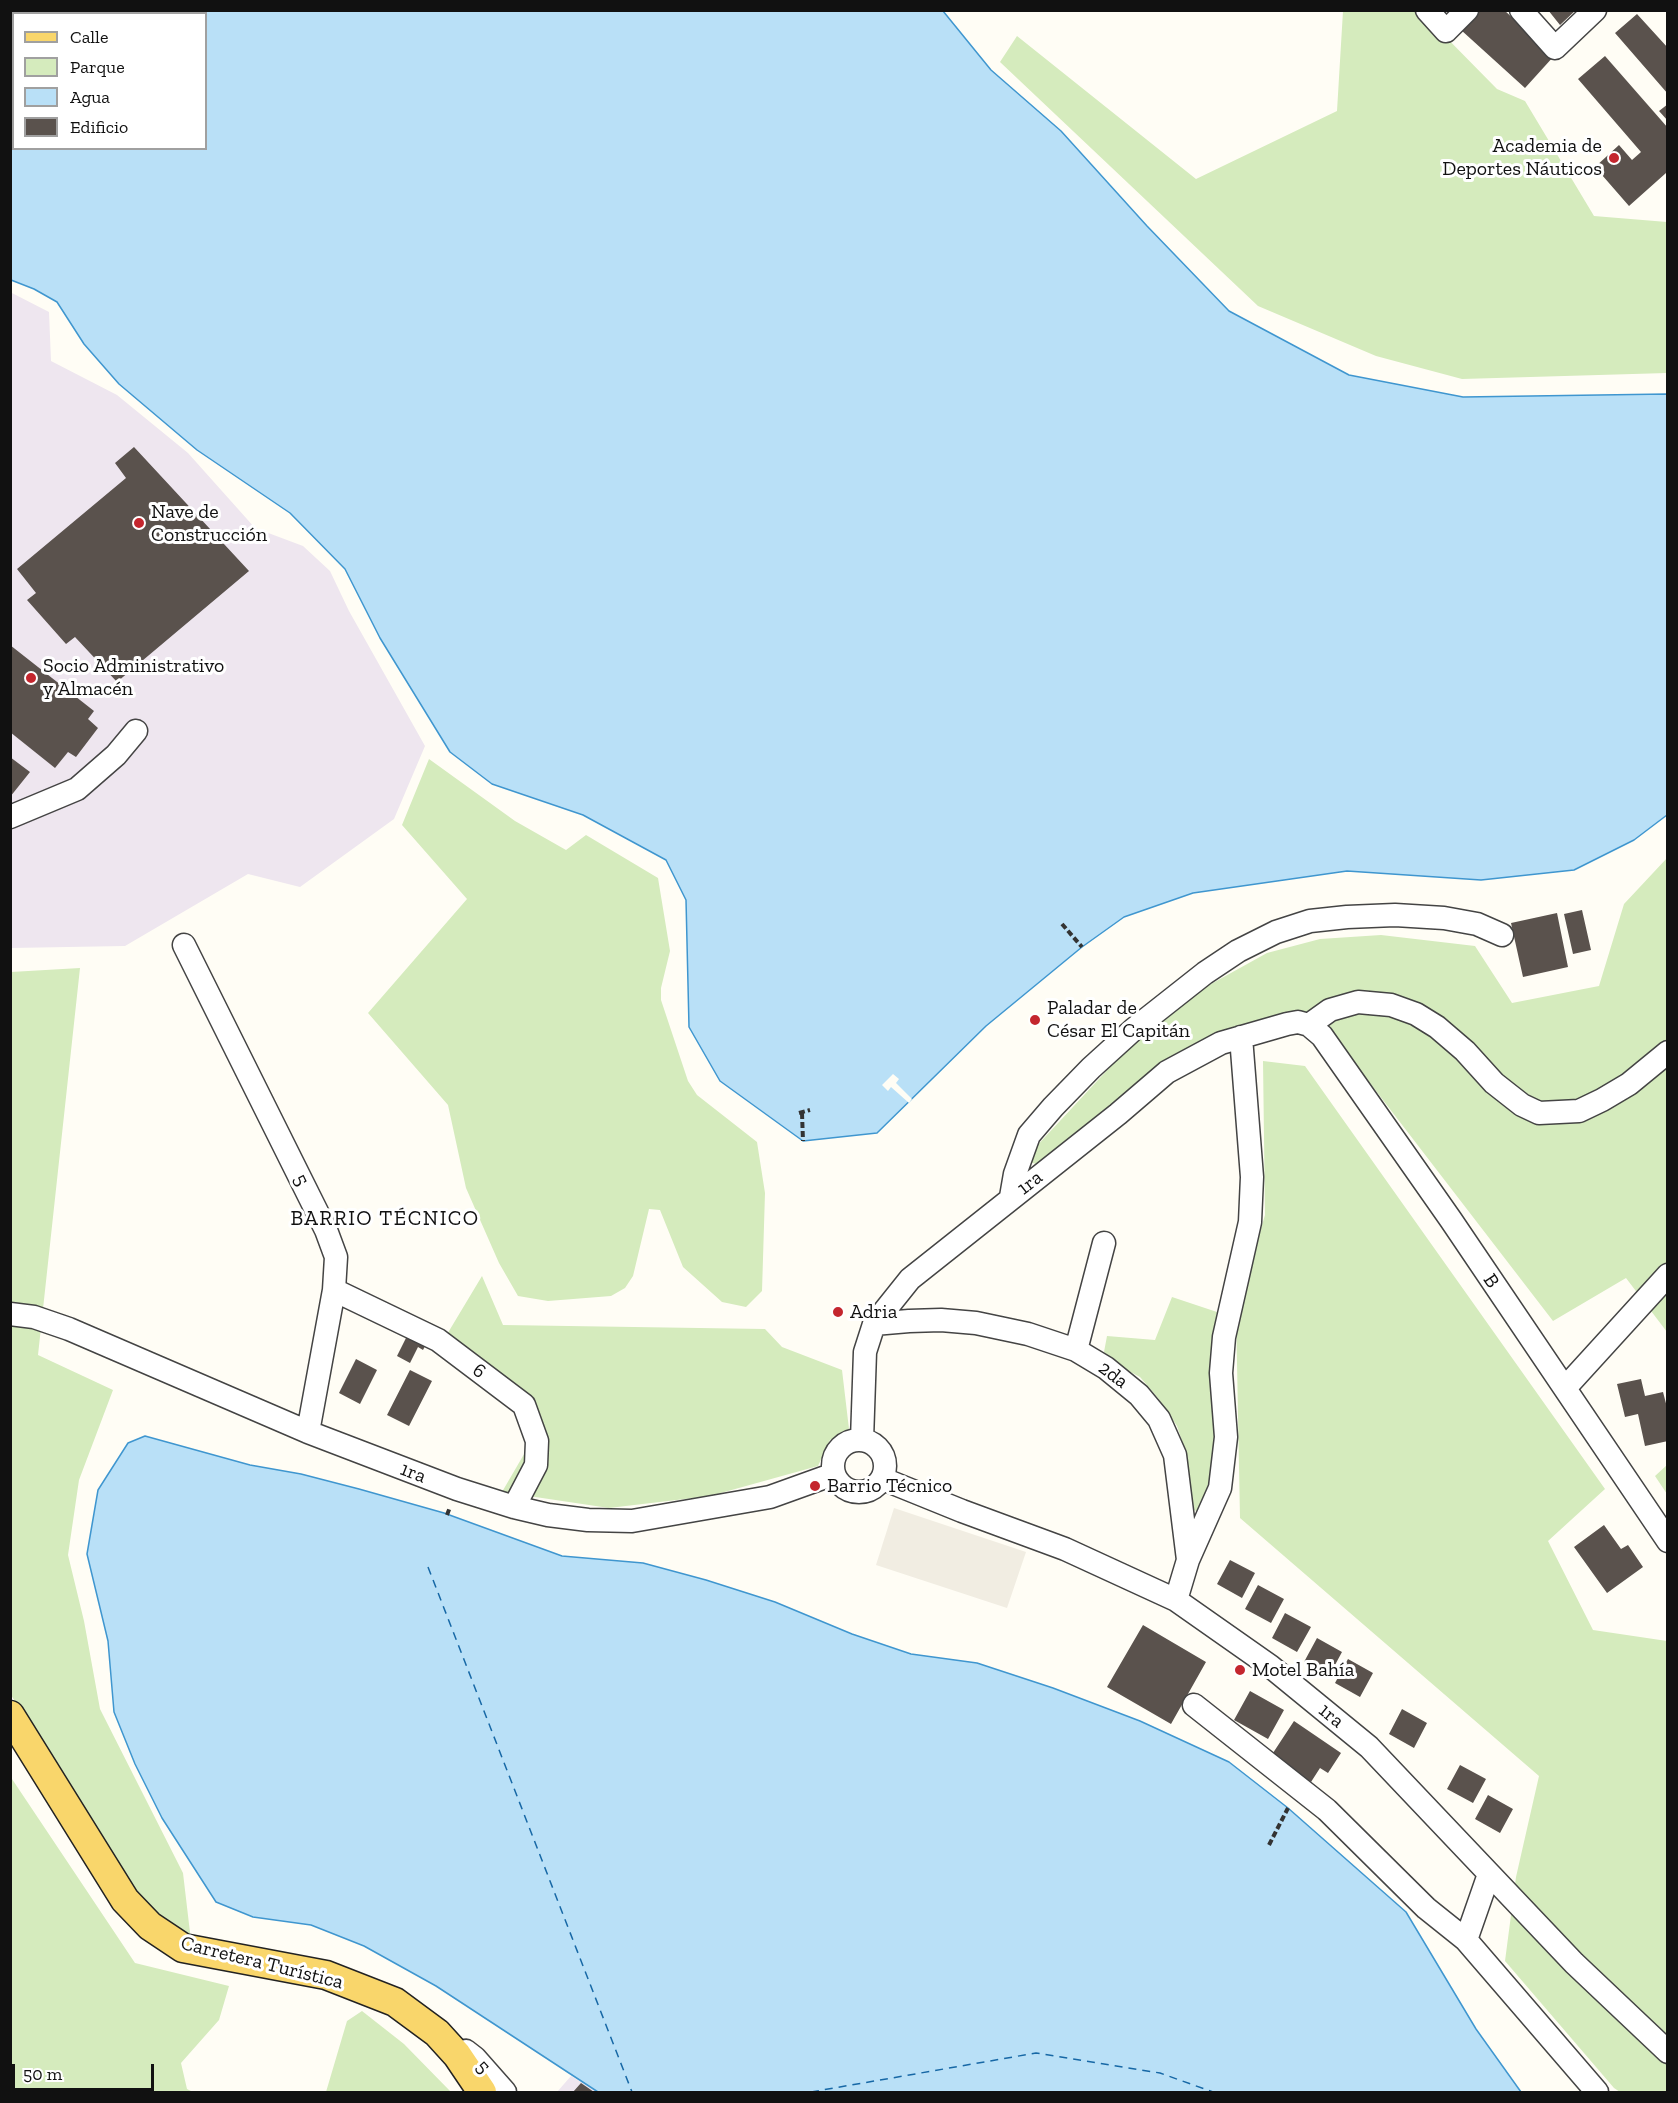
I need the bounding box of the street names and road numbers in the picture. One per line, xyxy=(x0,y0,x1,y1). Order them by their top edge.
street label: 1ra xyxy=(1012,1166,1048,1200)
street label: 5 xyxy=(288,1170,314,1190)
street label: B xyxy=(1478,1269,1504,1293)
street label: 2da xyxy=(1093,1356,1133,1394)
street label: 6 xyxy=(468,1358,490,1384)
street label: 1ra xyxy=(397,1457,429,1489)
street label: 1ra xyxy=(1313,1699,1349,1733)
street label: Carretera Turística xyxy=(178,1931,346,1995)
street label: 5 xyxy=(471,2055,495,2079)

